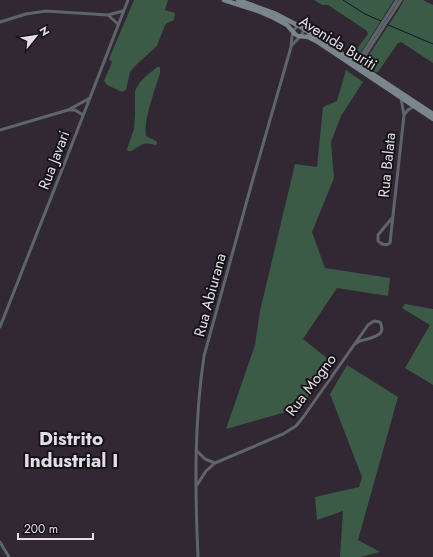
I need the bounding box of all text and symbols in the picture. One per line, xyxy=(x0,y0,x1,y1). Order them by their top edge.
street label: Avenida Buriti xyxy=(295,10,381,76)
north arrow xyxy=(16,16,56,56)
text: N xyxy=(36,23,54,39)
street label: Rua Javari xyxy=(33,127,75,193)
street label: Rua Balata xyxy=(373,131,401,199)
street label: Rua Abiurana xyxy=(188,251,232,339)
street label: Rua Mogno xyxy=(280,349,342,421)
district label: Distrito Industrial I xyxy=(24,425,118,474)
scale bar xyxy=(18,515,93,541)
text: 200 m xyxy=(24,520,58,538)

